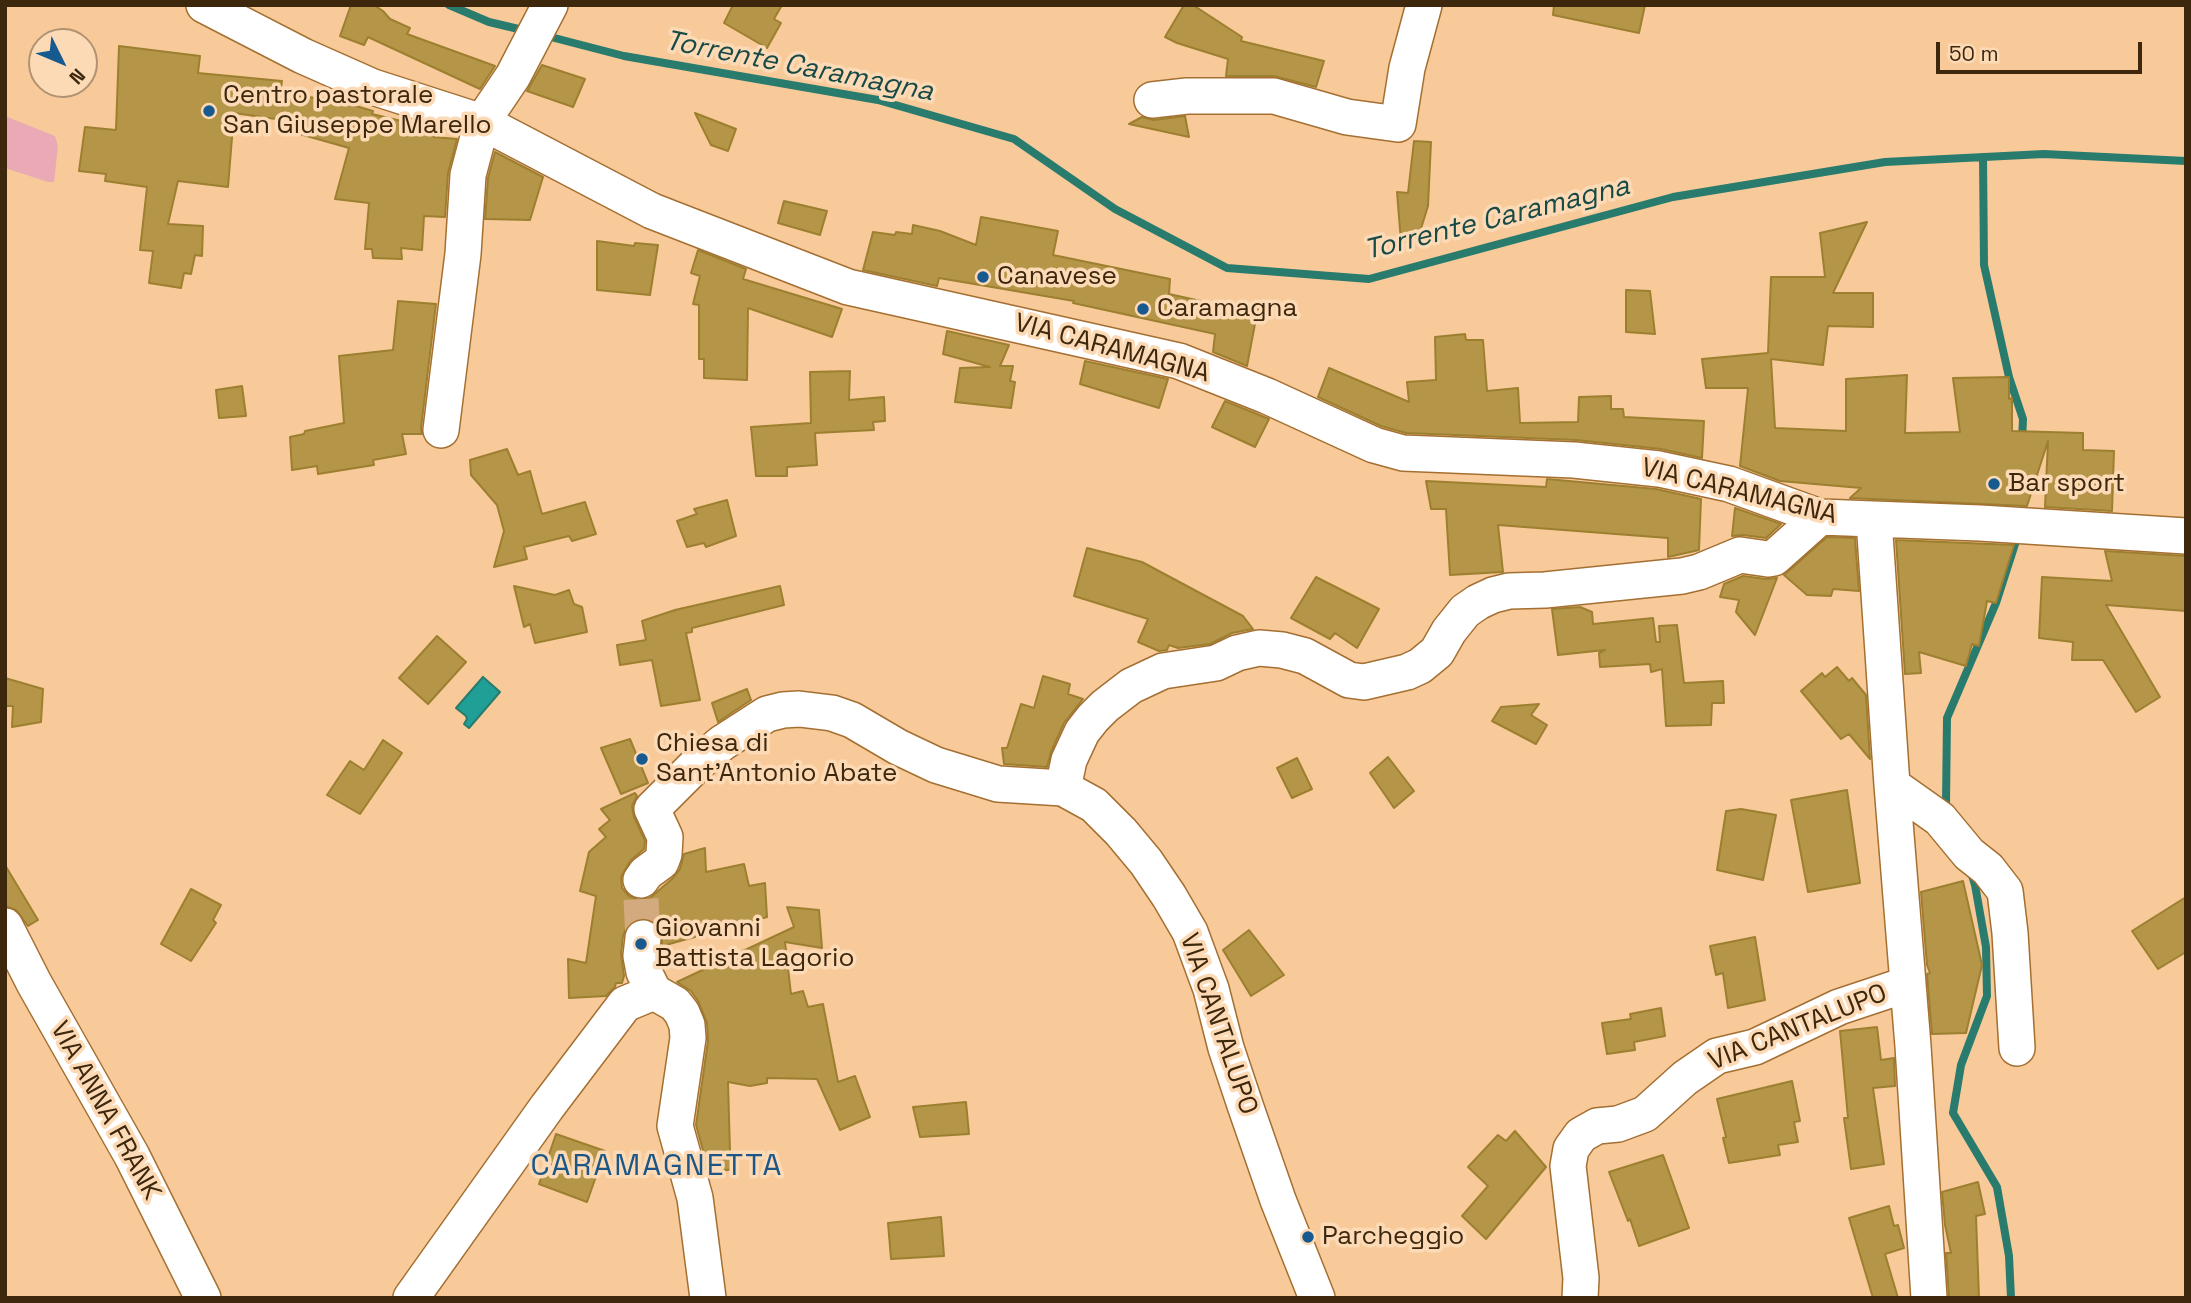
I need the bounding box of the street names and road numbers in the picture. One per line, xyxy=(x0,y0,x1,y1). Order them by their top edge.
street label: VIA CARAMAGNA xyxy=(1011,308,1213,390)
street label: VIA CARAMAGNA xyxy=(1638,453,1840,531)
street label: VIA CANTALUPO xyxy=(1172,929,1264,1119)
street label: VIA CANTALUPO xyxy=(1704,978,1892,1078)
street label: VIA ANNA FRANK xyxy=(43,1016,167,1206)

